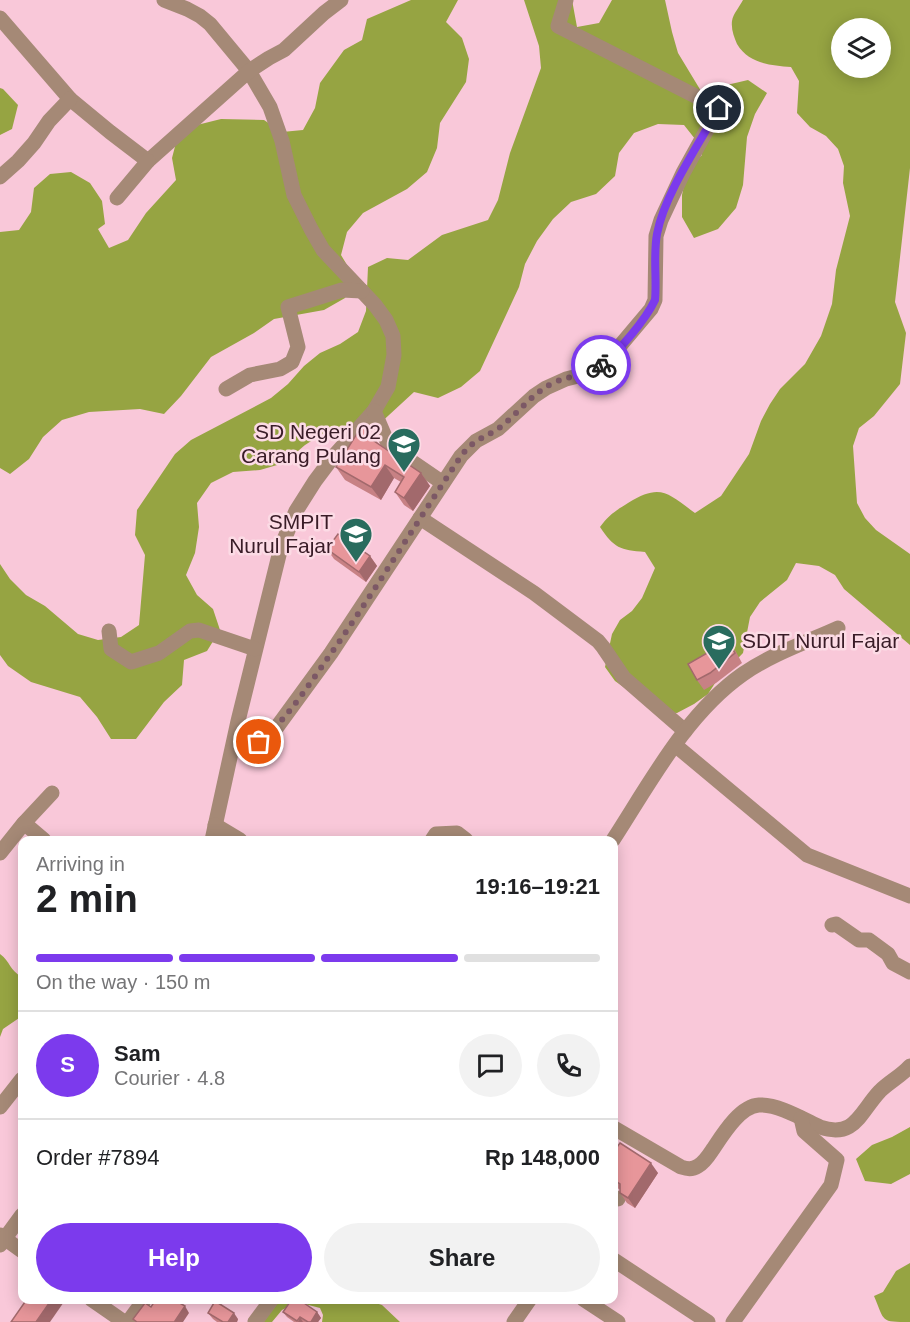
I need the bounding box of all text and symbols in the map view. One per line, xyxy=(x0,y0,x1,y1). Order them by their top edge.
map controls xyxy=(831,18,891,78)
button: layers xyxy=(831,18,891,78)
pin xyxy=(693,82,744,133)
icon: home xyxy=(702,91,735,124)
courier xyxy=(571,335,631,395)
icon: bike xyxy=(585,349,618,382)
place label: SD Negeri 02 Carang Pulang xyxy=(241,420,381,467)
school or university icon: SD Negeri 02 Carang Pulang xyxy=(386,426,422,473)
place label: SMPIT Nurul Fajar xyxy=(229,510,333,557)
school or university icon: SMPIT Nurul Fajar xyxy=(338,516,374,563)
school or university icon: SDIT Nurul Fajar xyxy=(701,623,737,670)
place label: SDIT Nurul Fajar xyxy=(742,629,899,652)
pin xyxy=(233,716,284,767)
icon: bag xyxy=(242,725,275,758)
text: Arriving in xyxy=(36,853,125,875)
text: 19:16–19:21 xyxy=(475,874,600,899)
text: 2 min xyxy=(36,877,138,920)
text: On the way · 150 m xyxy=(36,971,211,993)
button: chat xyxy=(459,1034,522,1097)
button: phone xyxy=(537,1034,600,1097)
text: Sam xyxy=(114,1041,160,1066)
text: S xyxy=(60,1052,75,1077)
text: Courier · 4.8 xyxy=(114,1067,225,1089)
text: Order #7894 xyxy=(36,1145,160,1170)
text: Rp 148,000 xyxy=(485,1145,600,1170)
button: Help xyxy=(36,1223,312,1292)
button: Share xyxy=(324,1223,600,1292)

